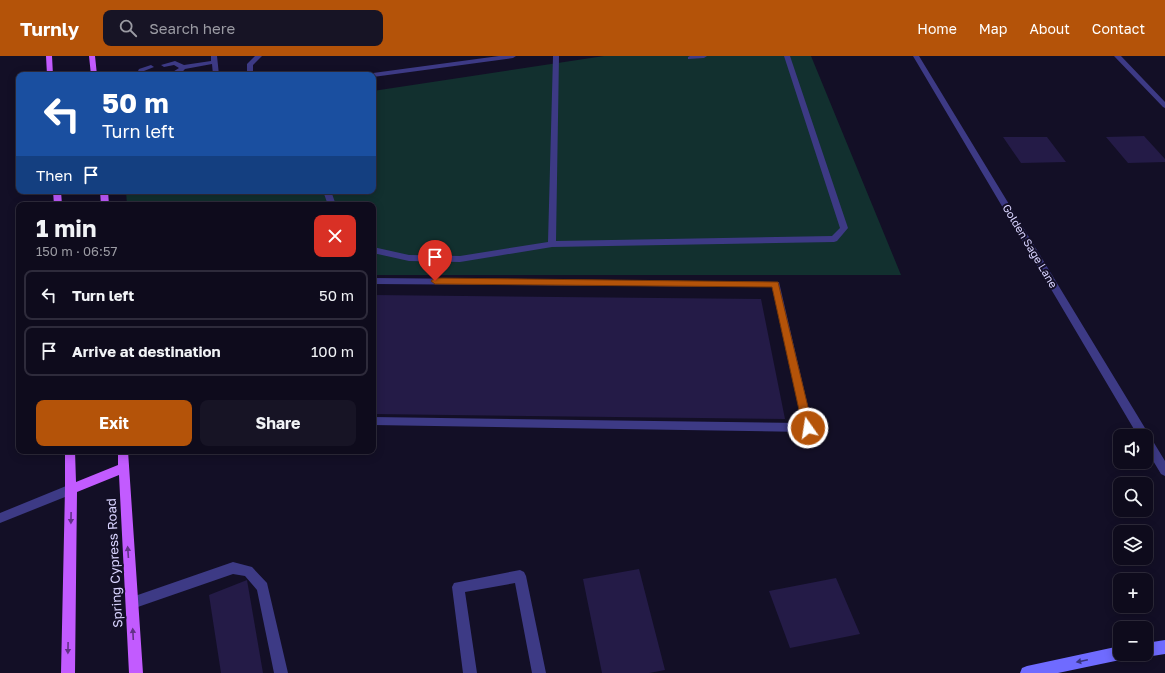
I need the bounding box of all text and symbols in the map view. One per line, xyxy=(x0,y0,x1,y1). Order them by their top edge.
search box xyxy=(103,10,383,46)
text: Turnly xyxy=(20,17,79,40)
icon: search xyxy=(117,17,139,39)
text: Search here xyxy=(149,19,235,37)
text: Home xyxy=(917,20,957,37)
text: Map xyxy=(979,20,1007,37)
text: About xyxy=(1029,20,1070,37)
text: Contact xyxy=(1092,20,1145,37)
text: 50 m xyxy=(102,86,169,119)
icon: left xyxy=(36,88,88,140)
text: Turn left xyxy=(102,120,175,142)
icon: arrive xyxy=(80,164,102,186)
text: Then xyxy=(36,166,72,184)
street label: Golden Sage Lane xyxy=(1000,202,1061,290)
text: 1 min xyxy=(36,213,96,242)
button: close xyxy=(314,215,356,257)
pin xyxy=(418,240,452,281)
text: 150 m · 06:57 xyxy=(36,243,117,259)
icon: arrive xyxy=(424,246,446,268)
icon: left xyxy=(38,284,60,306)
text: Turn left xyxy=(72,286,134,304)
text: 50 m xyxy=(319,286,354,304)
icon: arrive xyxy=(38,340,60,362)
text: Arrive at destination xyxy=(72,342,221,360)
text: 100 m xyxy=(311,342,354,360)
button: Exit xyxy=(36,400,192,446)
button: Share xyxy=(200,400,356,446)
position arrow xyxy=(787,407,829,449)
map controls xyxy=(1113,429,1153,661)
button: sound xyxy=(1113,429,1153,469)
button: search xyxy=(1113,477,1153,517)
street label: Spring Cypress Road xyxy=(103,498,125,628)
one-way arrow xyxy=(68,512,74,525)
button: layers xyxy=(1113,525,1153,565)
one-way arrow xyxy=(125,546,132,558)
button: + xyxy=(1113,573,1153,613)
button: − xyxy=(1113,621,1153,661)
one-way arrow xyxy=(130,628,137,640)
one-way arrow xyxy=(65,642,72,654)
one-way arrow xyxy=(1076,659,1088,665)

